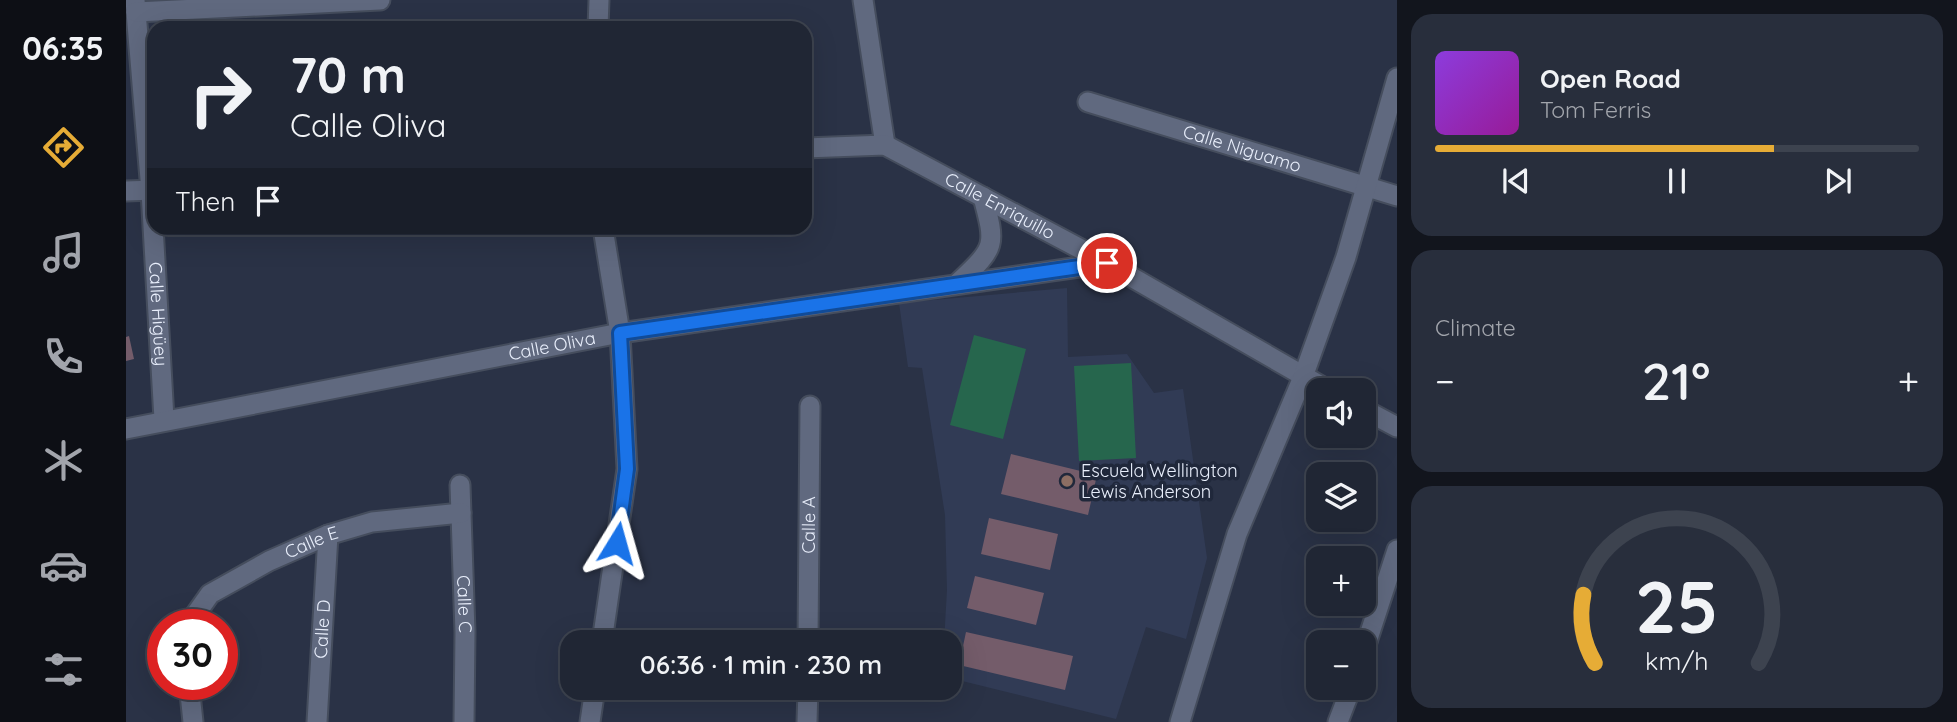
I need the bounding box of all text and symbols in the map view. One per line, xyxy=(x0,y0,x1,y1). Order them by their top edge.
text: 06:35 xyxy=(22,28,104,68)
text: 70 m xyxy=(290,44,406,105)
icon: right xyxy=(175,49,266,140)
text: Open Road xyxy=(1540,62,1681,95)
text: Tom Ferris xyxy=(1540,95,1651,124)
text: Calle Oliva xyxy=(290,105,446,145)
street label: Calle Niguamo xyxy=(1180,120,1304,177)
icon: directions xyxy=(39,123,88,172)
icon: previous xyxy=(1497,162,1535,200)
icon: pause xyxy=(1658,162,1696,200)
icon: next xyxy=(1819,162,1857,200)
street label: Calle Enriquillo xyxy=(941,167,1059,244)
icon: arrive xyxy=(249,182,287,220)
text: Then xyxy=(175,185,235,218)
icon: music xyxy=(39,228,88,277)
pin xyxy=(1077,233,1137,293)
icon: arrive xyxy=(1088,244,1126,282)
street label: Calle Higüey xyxy=(144,261,173,367)
text: Climate xyxy=(1435,313,1516,342)
street label: Calle Oliva xyxy=(506,326,597,365)
icon: phone xyxy=(39,332,88,381)
text: 21° xyxy=(1642,348,1710,413)
text: − xyxy=(1435,357,1455,405)
text: + xyxy=(1898,357,1919,405)
map controls xyxy=(1306,378,1376,700)
button: sound xyxy=(1306,378,1376,448)
icon: climate xyxy=(39,436,88,485)
place label: Escuela Wellington Lewis Anderson xyxy=(1081,459,1238,503)
button: layers xyxy=(1306,462,1376,532)
marker: Escuela Wellington Lewis Anderson xyxy=(1059,473,1075,489)
street label: Calle A xyxy=(797,496,820,554)
position arrow xyxy=(580,506,654,580)
street label: Calle E xyxy=(281,521,341,564)
icon: car xyxy=(39,541,88,590)
button: + xyxy=(1306,546,1376,616)
text: 25 xyxy=(1635,560,1719,651)
street label: Calle C xyxy=(452,575,477,633)
street label: Calle D xyxy=(309,599,335,659)
speed limit sign: 30 xyxy=(147,609,238,700)
button: − xyxy=(1306,630,1376,700)
icon: filters xyxy=(39,645,88,694)
text: km/h xyxy=(1645,645,1709,676)
text: 06:36 · 1 min · 230 m xyxy=(640,648,882,681)

